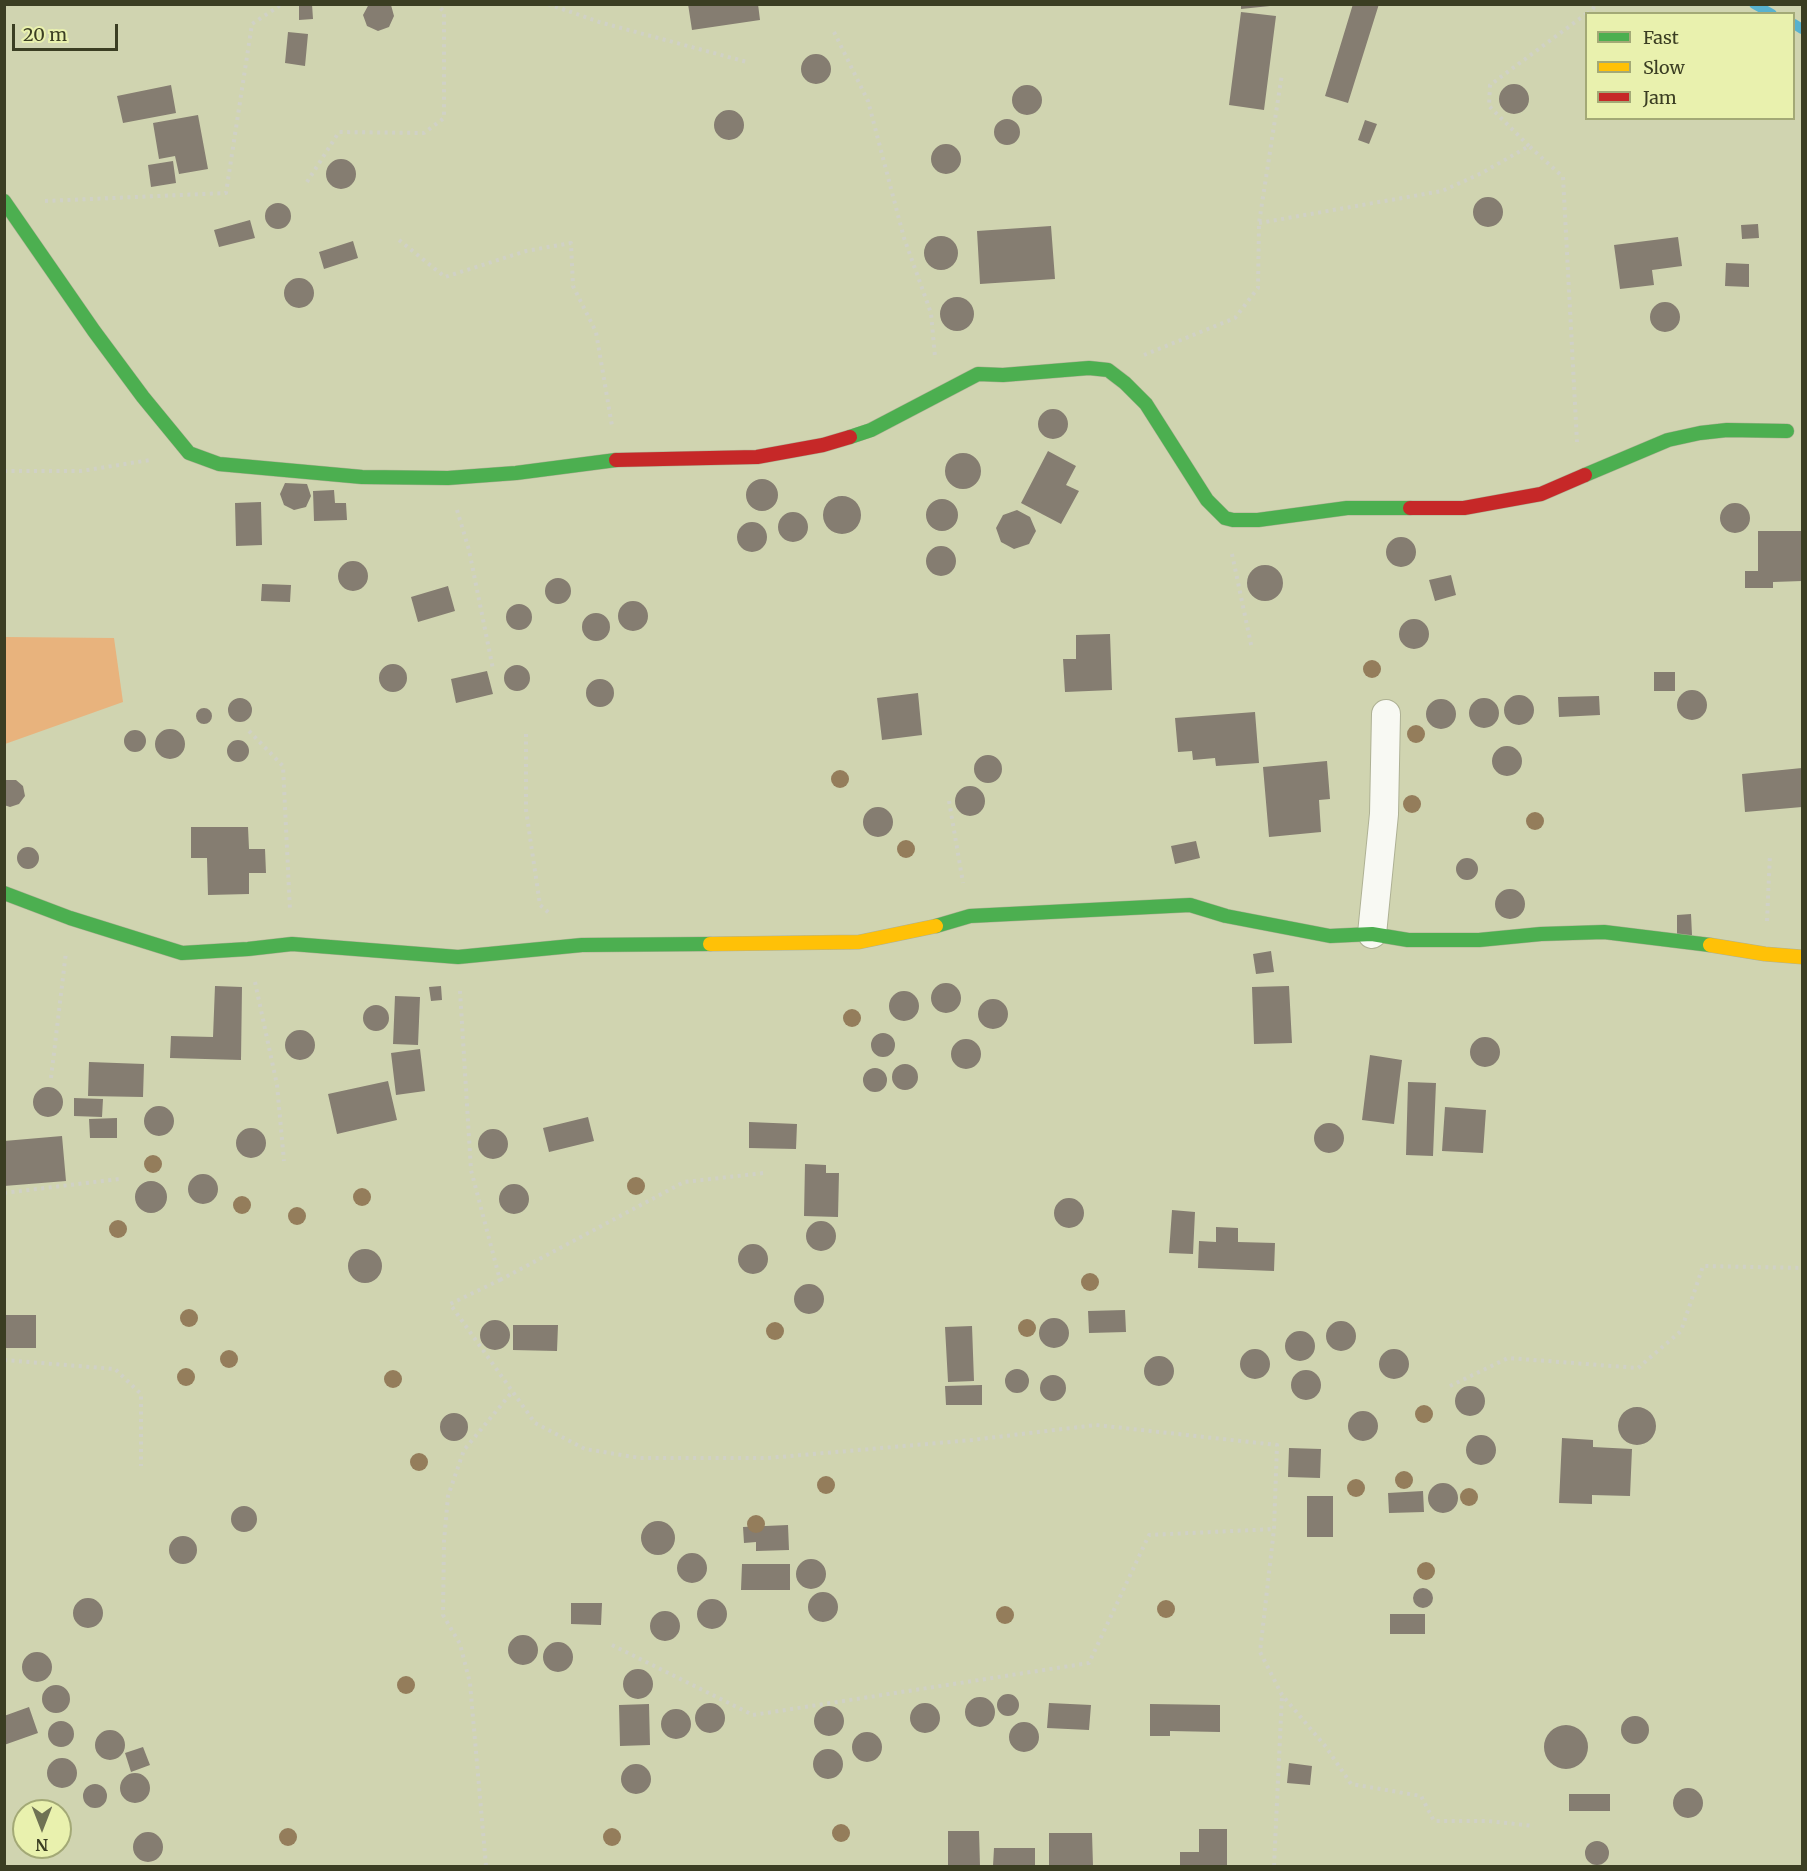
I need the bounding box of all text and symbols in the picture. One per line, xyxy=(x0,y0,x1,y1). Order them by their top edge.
scale bar xyxy=(15,12,122,50)
legend xyxy=(1585,12,1795,120)
text: 20 m xyxy=(23,23,67,46)
text: Fast xyxy=(1643,26,1679,49)
text: Slow xyxy=(1643,56,1685,79)
text: Jam xyxy=(1643,86,1677,109)
north arrow xyxy=(12,1799,72,1859)
text: N xyxy=(36,1835,48,1855)

